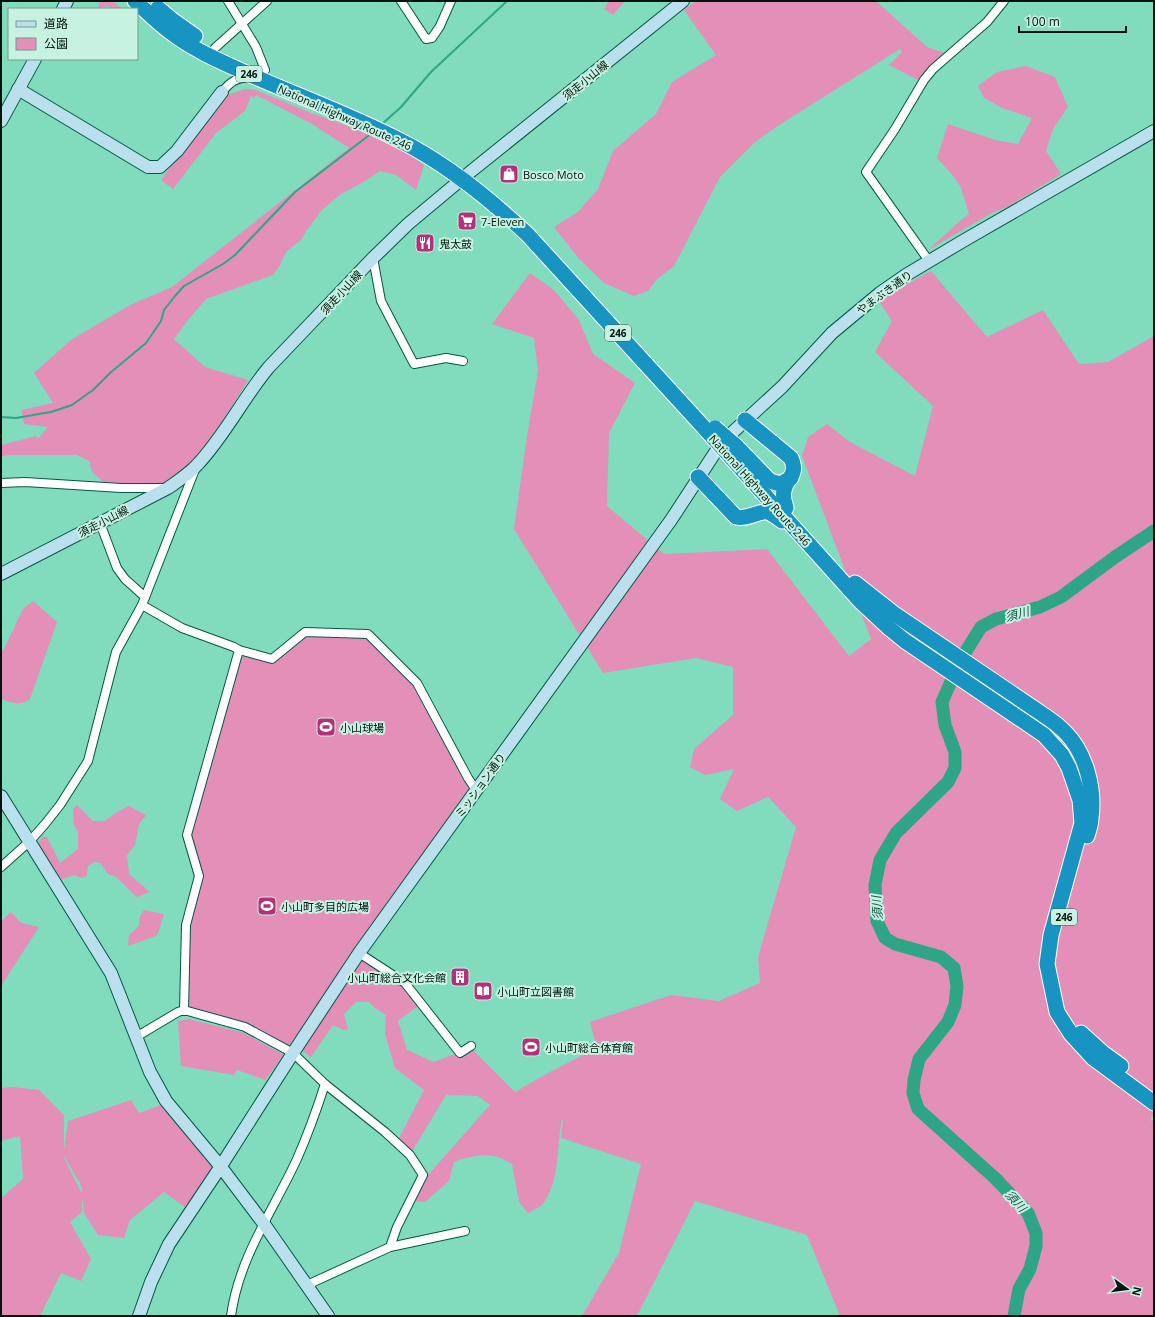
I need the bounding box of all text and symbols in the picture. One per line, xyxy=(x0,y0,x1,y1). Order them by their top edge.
legend xyxy=(8,8,138,60)
scale bar xyxy=(1019,8,1126,34)
text: 100 m xyxy=(1025,13,1060,30)
text: 道路 xyxy=(44,15,68,32)
text: 公園 xyxy=(44,35,68,52)
street label: 須走小山線 xyxy=(559,57,611,103)
road number: 246 xyxy=(236,66,262,82)
street label: National Highway Route 246 xyxy=(276,81,414,153)
shop icon: Bosco Moto xyxy=(498,163,520,185)
place label: Bosco Moto xyxy=(523,167,584,182)
supermarket icon: 7-Eleven xyxy=(456,210,478,232)
place label: 7-Eleven xyxy=(481,214,524,229)
restaurant icon: 鬼太鼓 xyxy=(414,232,436,254)
place label: 鬼太鼓 xyxy=(439,236,472,251)
street label: 須走小山線 xyxy=(317,267,365,317)
street label: やまぶき通り xyxy=(853,267,915,317)
road number: 246 xyxy=(605,325,631,341)
street label: National Highway Route 246 xyxy=(706,431,814,549)
street label: 須走小山線 xyxy=(75,502,131,540)
water label: 須川 xyxy=(1003,602,1033,625)
sports icon: 小山球場 xyxy=(315,716,337,738)
place label: 小山球場 xyxy=(340,720,384,735)
street label: ミッション通り xyxy=(451,749,509,821)
water label: 須川 xyxy=(867,893,887,921)
sports icon: 小山町多目的広場 xyxy=(256,895,278,917)
place label: 小山町多目的広場 xyxy=(281,899,369,914)
road number: 246 xyxy=(1051,909,1077,925)
building icon: 小山町総合文化会館 xyxy=(449,966,471,988)
place label: 小山町総合文化会館 xyxy=(347,970,446,985)
library icon: 小山町立図書館 xyxy=(472,980,494,1002)
place label: 小山町立図書館 xyxy=(497,984,574,999)
sports icon: 小山町総合体育館 xyxy=(520,1036,542,1058)
place label: 小山町総合体育館 xyxy=(545,1040,633,1055)
water label: 須川 xyxy=(1002,1186,1032,1217)
north arrow xyxy=(1107,1269,1147,1309)
text: N xyxy=(1129,1285,1146,1298)

